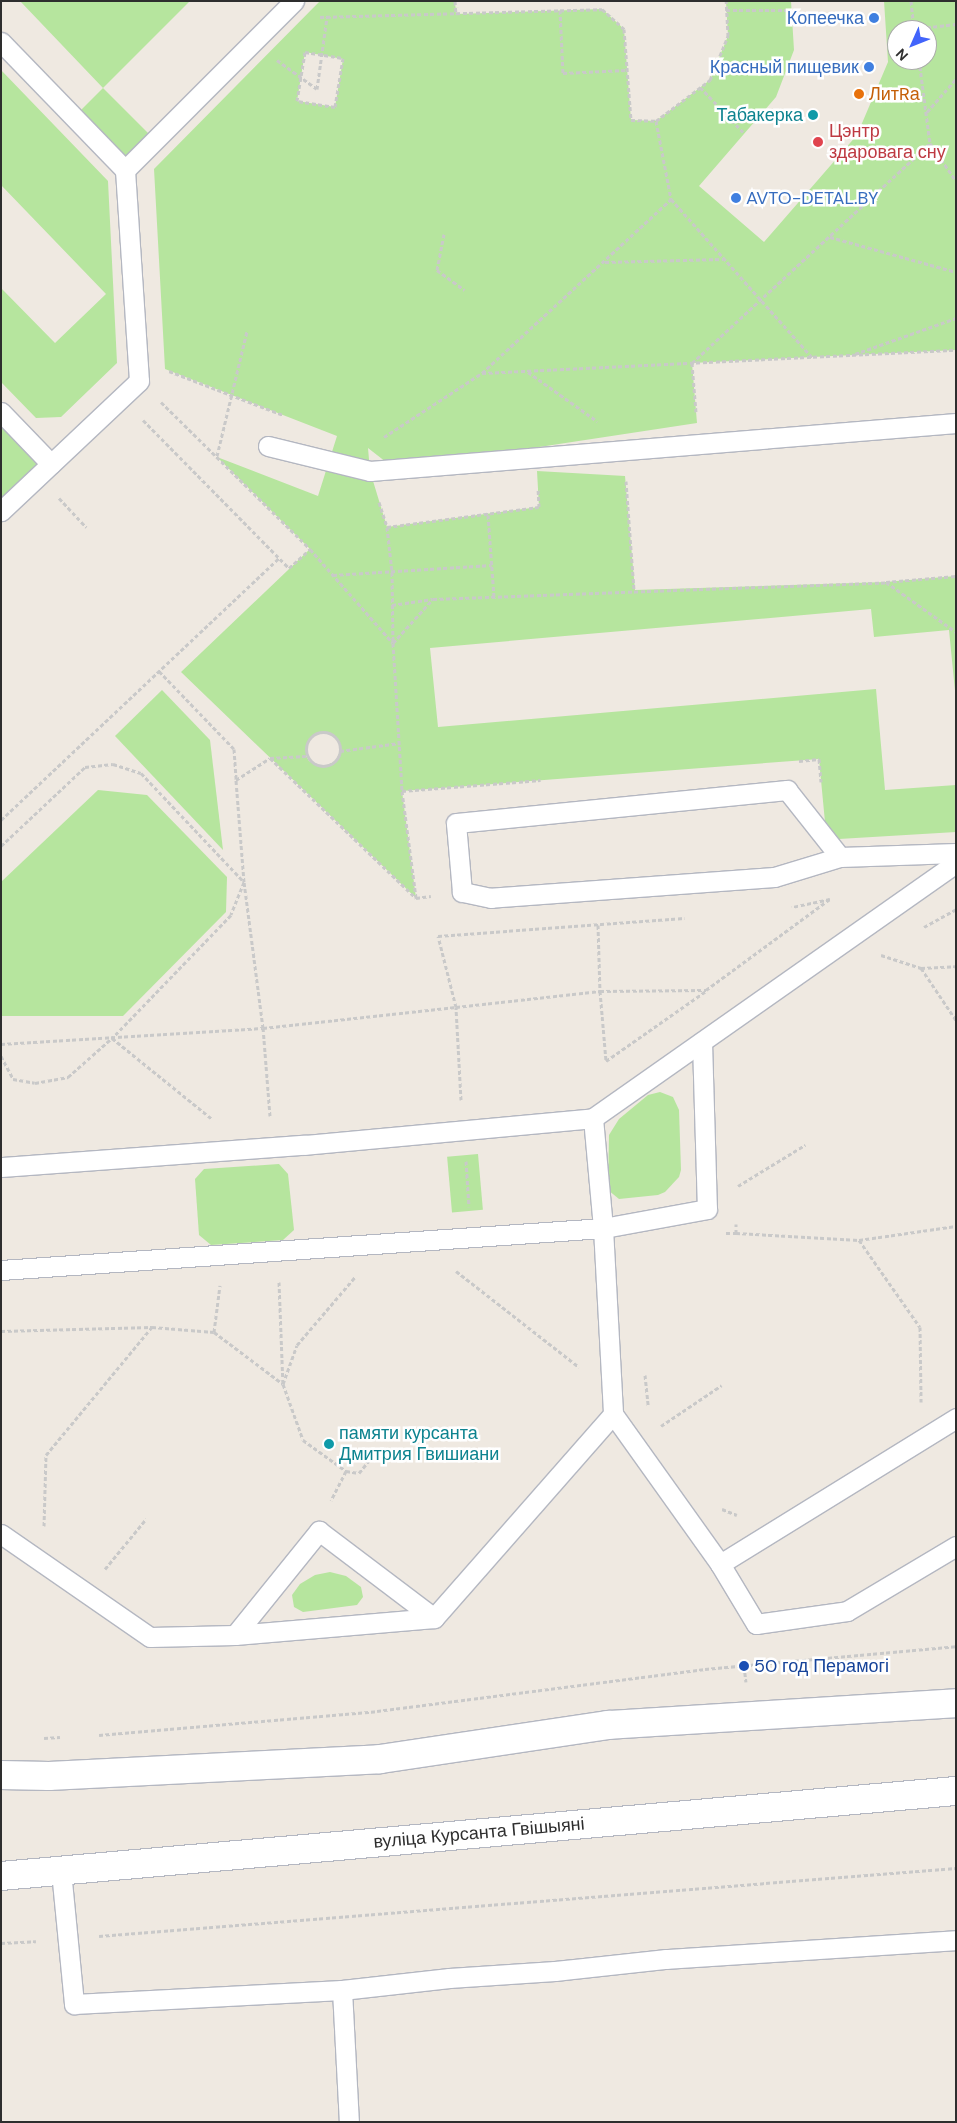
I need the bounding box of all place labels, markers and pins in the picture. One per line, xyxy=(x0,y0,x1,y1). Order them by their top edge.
place label: Копеечка xyxy=(787,7,864,29)
marker: Копеечка xyxy=(868,12,880,24)
place label: Красный пищевик xyxy=(710,56,859,78)
marker: Красный пищевик xyxy=(863,61,875,73)
place label: ЛитRа xyxy=(869,83,920,105)
marker: ЛитRа xyxy=(853,88,865,100)
place label: Табакерка xyxy=(717,104,803,126)
marker: Табакерка xyxy=(807,109,819,121)
place label: Цэнтр здаровага сну xyxy=(829,121,946,163)
marker: Цэнтр здаровага сну xyxy=(811,135,825,149)
place label: AVTO-DETAL.BY xyxy=(746,187,878,209)
marker: AVTO-DETAL.BY xyxy=(730,192,742,204)
place label: памяти курсанта Дмитрия Гвишиани xyxy=(339,1423,499,1466)
marker: памяти курсанта Дмитрия Гвишиани xyxy=(323,1438,335,1450)
place label: 50 год Перамогі xyxy=(754,1655,889,1677)
marker: 50 год Перамогі xyxy=(738,1660,750,1672)

